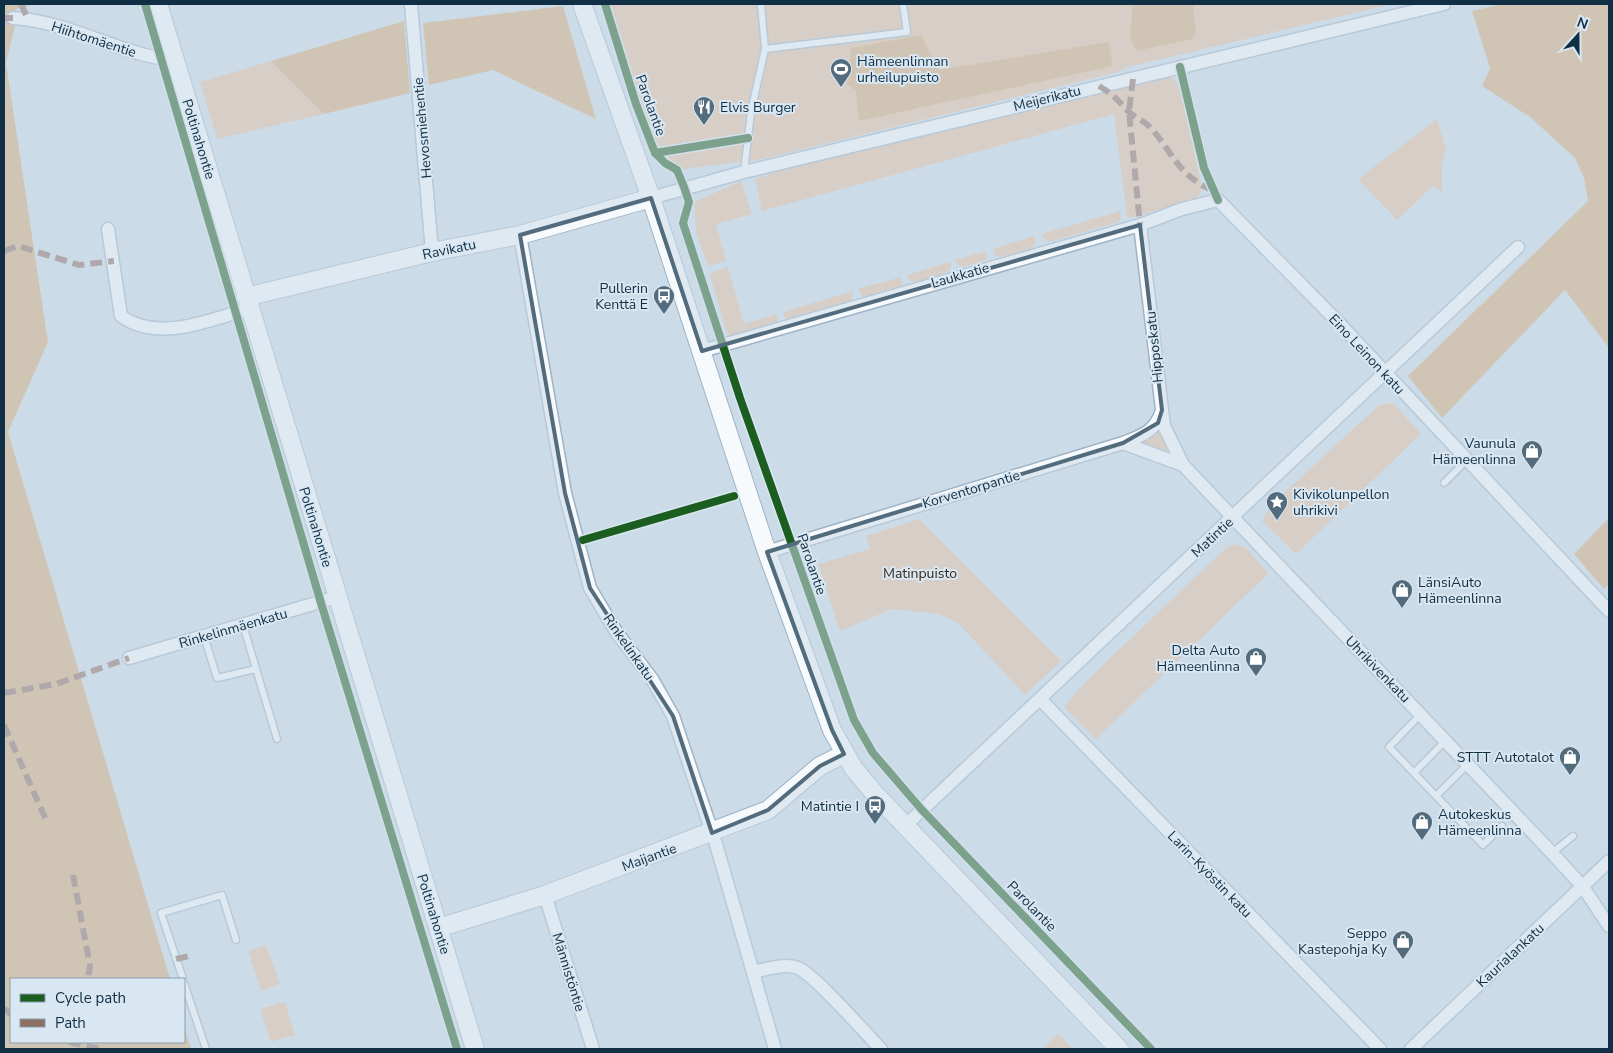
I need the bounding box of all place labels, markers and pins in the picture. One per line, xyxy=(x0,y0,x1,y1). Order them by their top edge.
place label: Hämeenlinnan urheilupuisto xyxy=(857,52,949,87)
sports icon: Hämeenlinnan urheilupuisto xyxy=(829,57,853,88)
restaurant icon: Elvis Burger xyxy=(692,95,716,126)
place label: Elvis Burger xyxy=(720,98,796,117)
place label: Pullerin Kenttä E xyxy=(595,279,648,314)
bus stop icon: Pullerin Kenttä E xyxy=(652,284,676,315)
place label: Vaunula Hämeenlinna xyxy=(1432,434,1516,469)
shop icon: Vaunula Hämeenlinna xyxy=(1520,439,1544,470)
place label: Kivikolunpellon uhrikivi xyxy=(1293,485,1390,520)
place icon: Kivikolunpellon uhrikivi xyxy=(1265,490,1289,521)
place label: LänsiAuto Hämeenlinna xyxy=(1418,573,1502,608)
shop icon: LänsiAuto Hämeenlinna xyxy=(1390,578,1414,609)
place label: Delta Auto Hämeenlinna xyxy=(1156,641,1240,676)
shop icon: Delta Auto Hämeenlinna xyxy=(1244,646,1268,677)
shop icon: STTT Autotalot xyxy=(1558,745,1582,776)
place label: STTT Autotalot xyxy=(1457,748,1554,767)
bus stop icon: Matintie I xyxy=(863,794,887,825)
place label: Matintie I xyxy=(801,797,859,816)
place label: Autokeskus Hämeenlinna xyxy=(1438,805,1522,840)
shop icon: Autokeskus Hämeenlinna xyxy=(1410,810,1434,841)
place label: Seppo Kastepohja Ky xyxy=(1298,924,1388,959)
shop icon: Seppo Kastepohja Ky xyxy=(1391,929,1415,960)

